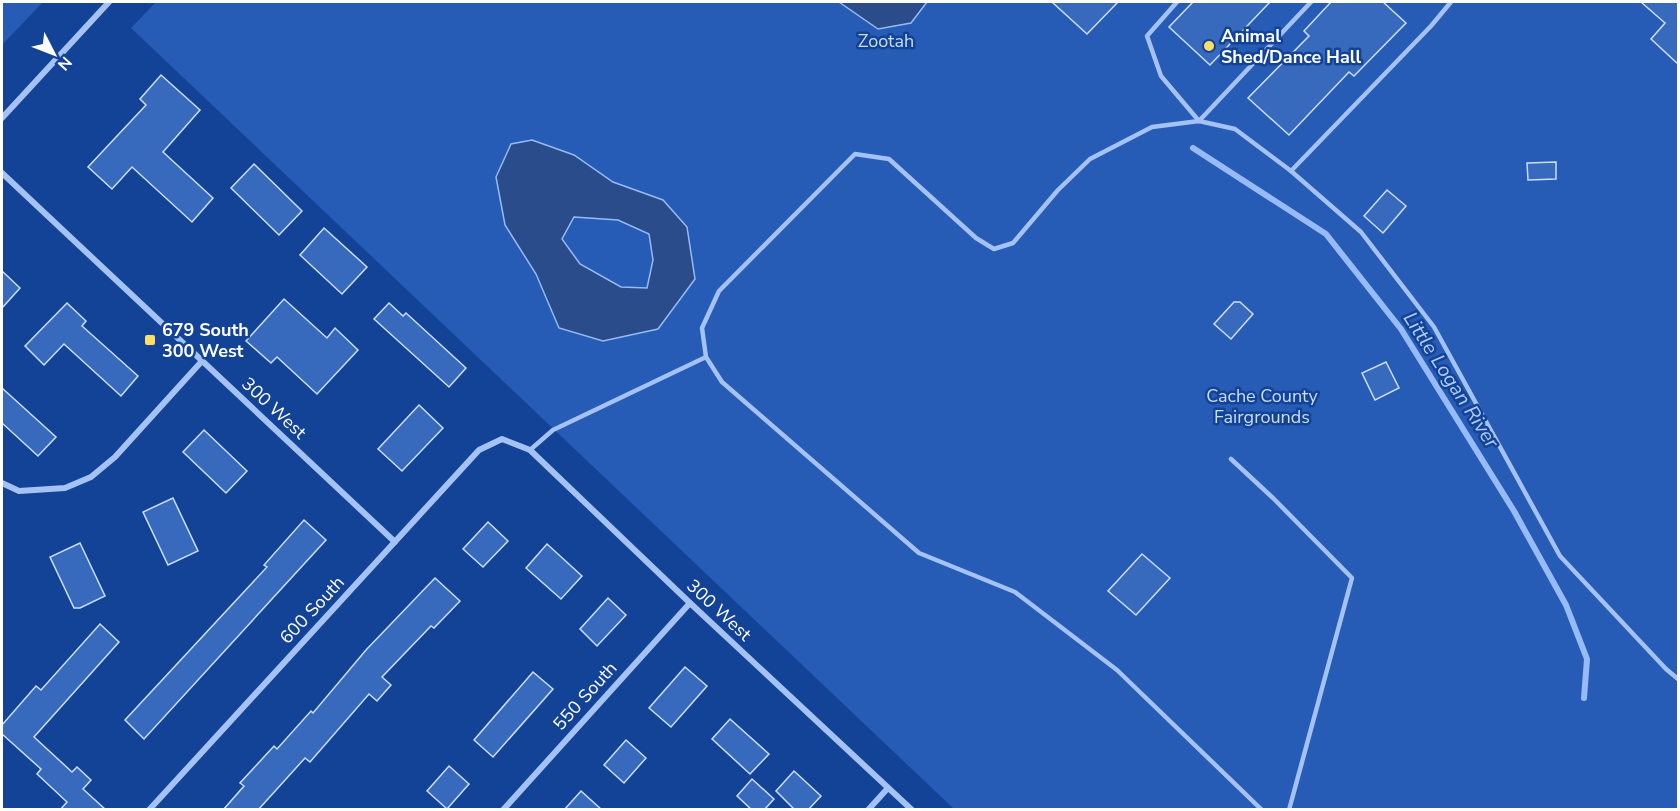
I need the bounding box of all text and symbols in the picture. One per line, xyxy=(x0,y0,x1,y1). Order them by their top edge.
north arrow xyxy=(24,24,84,84)
place label: Animal Shed/Dance Hall xyxy=(1221,24,1362,69)
park label: Zootah xyxy=(858,29,914,53)
marker: Animal Shed/Dance Hall xyxy=(1202,39,1216,53)
text: N xyxy=(52,52,77,75)
water label: Little Logan River xyxy=(1397,307,1506,454)
place label: 679 South 300 West xyxy=(162,318,249,363)
marker: 679 South 300 West xyxy=(143,333,157,347)
street label: 300 West xyxy=(236,372,312,445)
park label: Cache County Fairgrounds xyxy=(1206,384,1319,429)
street label: 600 South xyxy=(274,571,350,649)
street label: 300 West xyxy=(681,574,757,647)
street label: 550 South xyxy=(548,656,622,736)

